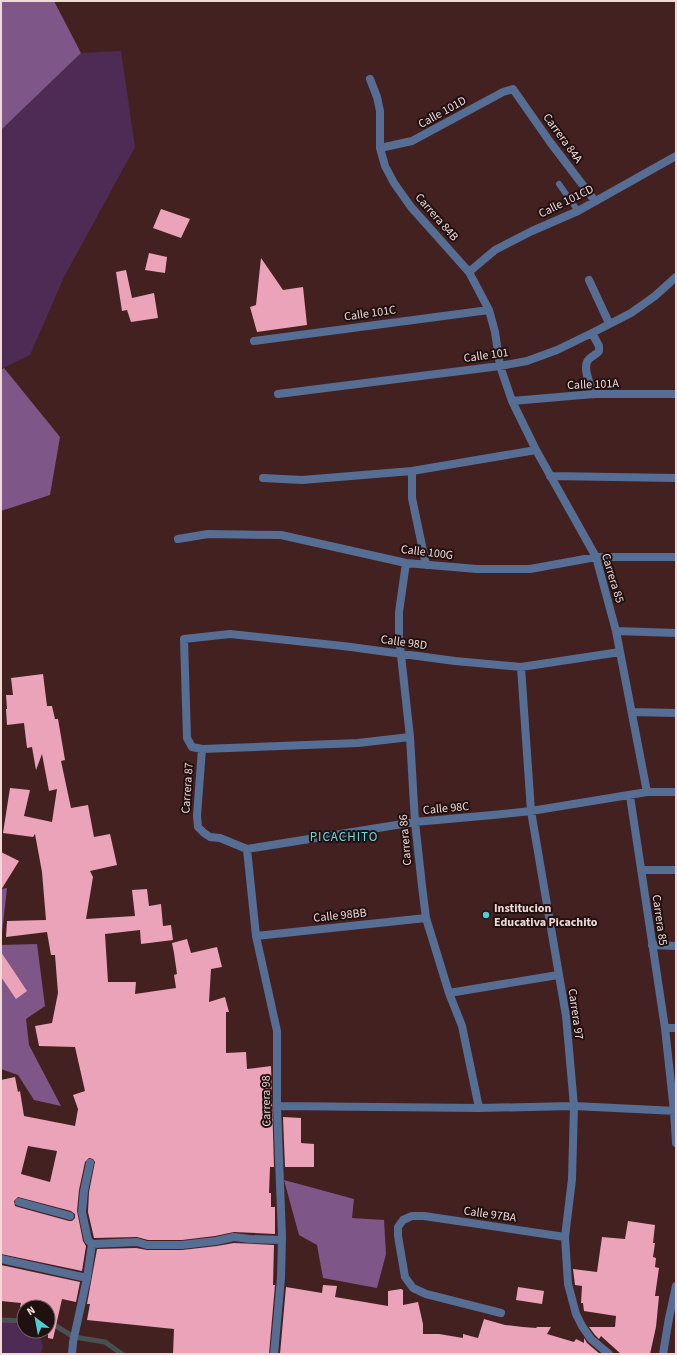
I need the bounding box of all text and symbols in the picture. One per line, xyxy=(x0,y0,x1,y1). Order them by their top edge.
street label: Calle 101D xyxy=(415,92,469,133)
street label: Carrera 84A xyxy=(539,110,587,167)
street label: Calle 101CD xyxy=(536,181,597,222)
street label: Carrera 84B xyxy=(411,190,462,245)
street label: Calle 101C xyxy=(343,301,397,326)
street label: Calle 101 xyxy=(462,344,510,367)
street label: Calle 101A xyxy=(567,375,620,394)
street label: Calle 100G xyxy=(400,541,454,564)
street label: Carrera 85 xyxy=(597,551,628,605)
street label: Calle 98D xyxy=(380,631,428,654)
street label: Carrera 87 xyxy=(177,762,198,814)
street label: Calle 98C xyxy=(422,798,470,819)
street label: Carrera 86 xyxy=(395,814,416,866)
district label: PICACHITO xyxy=(310,828,378,846)
street label: Carrera 85 xyxy=(648,893,671,947)
place label: Institucion Educativa Picachito xyxy=(494,900,598,931)
street label: Calle 98BB xyxy=(313,904,368,927)
marker: Institucion Educativa Picachito xyxy=(481,910,491,920)
street label: Carrera 97 xyxy=(564,987,587,1041)
street label: Carrera 98 xyxy=(258,1075,275,1127)
street label: Calle 97BA xyxy=(463,1202,518,1227)
north arrow xyxy=(16,1299,56,1339)
text: N xyxy=(24,1303,38,1319)

